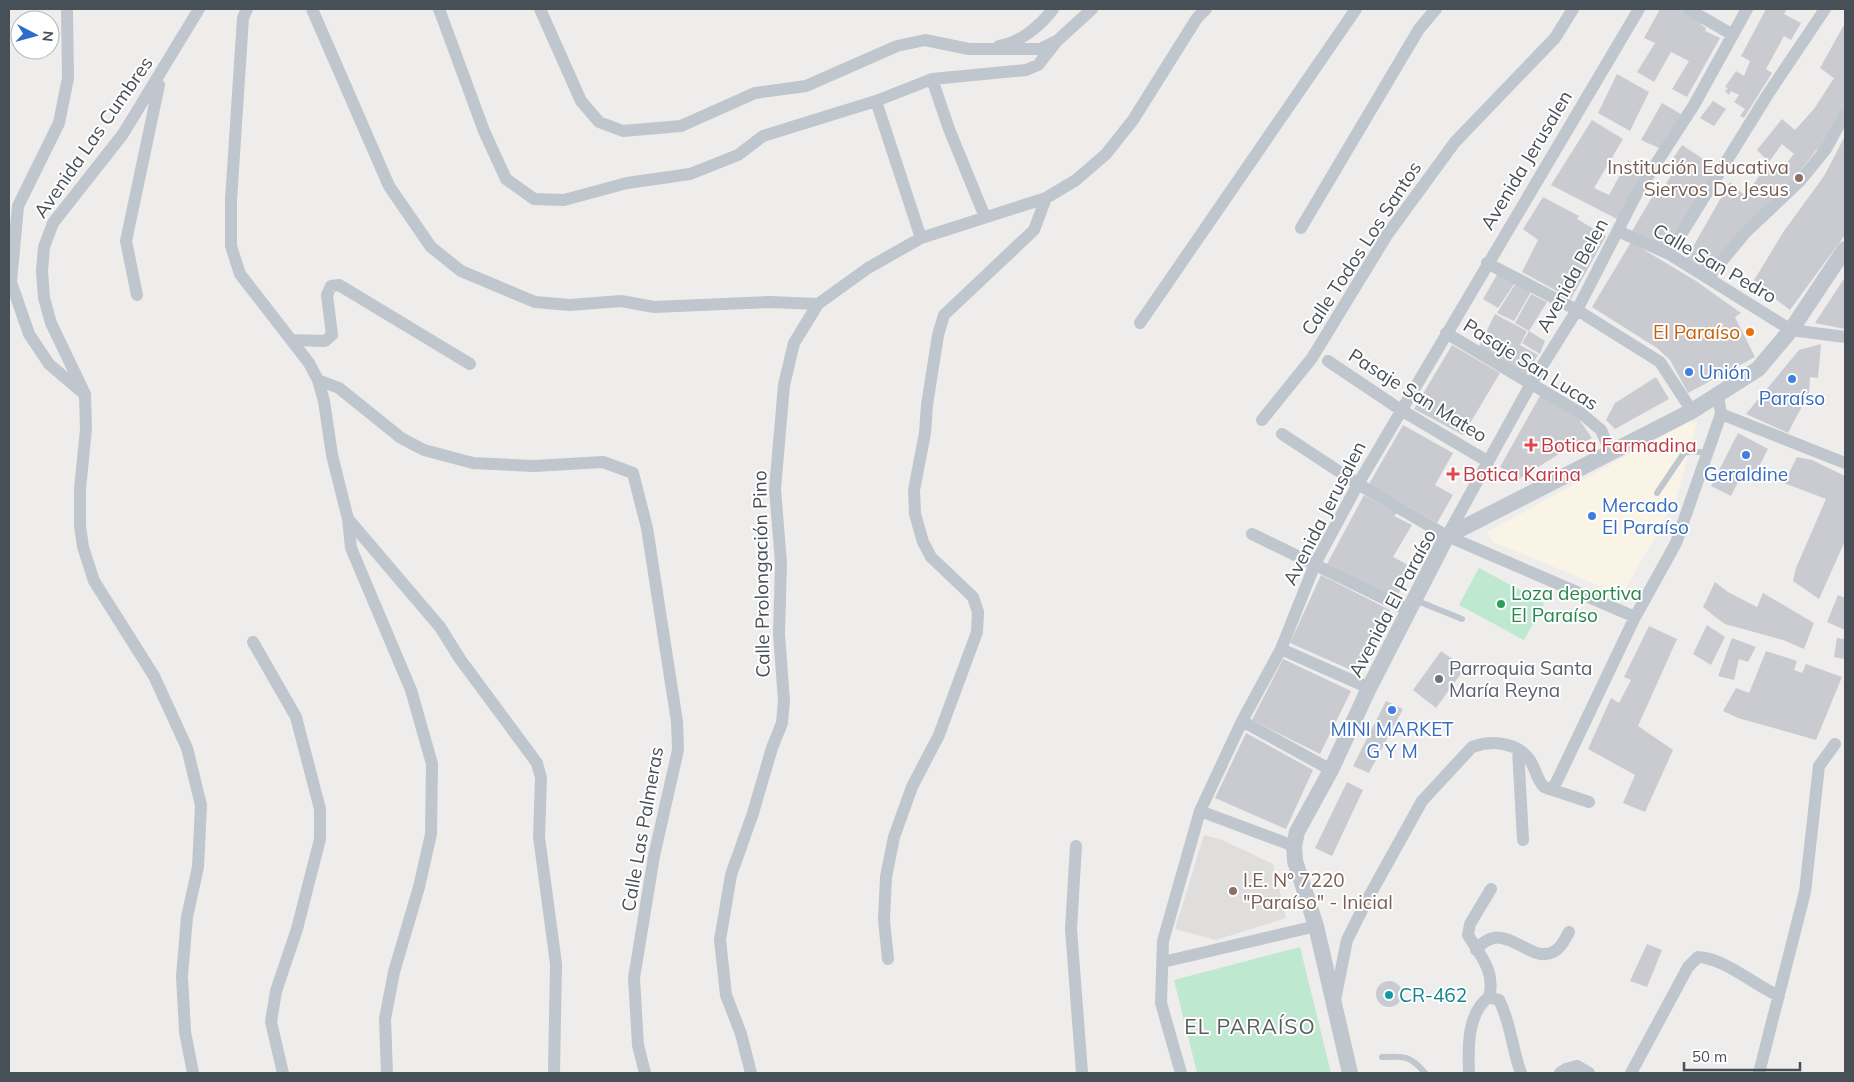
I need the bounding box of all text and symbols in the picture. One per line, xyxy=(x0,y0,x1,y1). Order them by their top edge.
north arrow xyxy=(10,10,60,60)
text: N xyxy=(38,30,57,43)
street label: Avenida Las Cumbres xyxy=(28,52,158,222)
street label: Avenida Jerusalen xyxy=(1475,86,1577,234)
place label: Institución Educativa Siervos De Jesus xyxy=(1607,155,1789,201)
street label: Calle Todos Los Santos xyxy=(1296,156,1426,340)
marker: Institución Educativa Siervos De Jesus xyxy=(1793,172,1805,184)
street label: Avenida Belen xyxy=(1531,214,1613,336)
street label: Calle San Pedro xyxy=(1649,218,1781,308)
street label: Pasaje San Lucas xyxy=(1459,313,1603,415)
place label: El Paraíso xyxy=(1653,320,1740,344)
marker: El Paraíso xyxy=(1744,326,1756,338)
street label: Pasaje San Mateo xyxy=(1344,343,1492,447)
place label: Unión xyxy=(1699,360,1751,384)
marker: Unión xyxy=(1683,366,1695,378)
marker: Paraíso xyxy=(1786,373,1798,385)
place label: Paraíso xyxy=(1759,386,1825,410)
place label: Botica Farmadina xyxy=(1541,433,1697,457)
street label: Avenida Jerusalen xyxy=(1277,437,1371,589)
marker: Botica Farmadina xyxy=(1525,439,1537,451)
marker: Geraldine xyxy=(1740,449,1752,461)
place label: Botica Karina xyxy=(1463,462,1581,486)
place label: Geraldine xyxy=(1704,462,1788,486)
marker: Botica Karina xyxy=(1447,468,1459,480)
street label: Calle Prolongación Pino xyxy=(747,470,775,678)
place label: Mercado El Paraíso xyxy=(1602,493,1689,539)
marker: Mercado El Paraíso xyxy=(1586,510,1598,522)
street label: Avenida El Paraíso xyxy=(1343,525,1441,681)
place label: Loza deportiva El Paraíso xyxy=(1511,581,1642,627)
marker: Loza deportiva El Paraíso xyxy=(1495,598,1507,610)
place label: Parroquia Santa María Reyna xyxy=(1449,656,1593,702)
marker: Parroquia Santa María Reyna xyxy=(1433,673,1445,685)
marker: MINI MARKET G Y M xyxy=(1386,704,1398,716)
place label: MINI MARKET G Y M xyxy=(1330,717,1454,763)
street label: Calle Las Palmeras xyxy=(616,745,668,913)
place label: I.E. N° 7220 "Paraíso" - Inicial xyxy=(1243,868,1393,914)
marker: I.E. N° 7220 "Paraíso" - Inicial xyxy=(1227,885,1239,897)
place label: CR-462 xyxy=(1399,983,1467,1007)
marker: CR-462 xyxy=(1383,989,1395,1001)
district label: EL PARAÍSO xyxy=(1184,1013,1316,1039)
scale bar xyxy=(1684,1040,1800,1072)
text: 50 m xyxy=(1692,1047,1727,1066)

